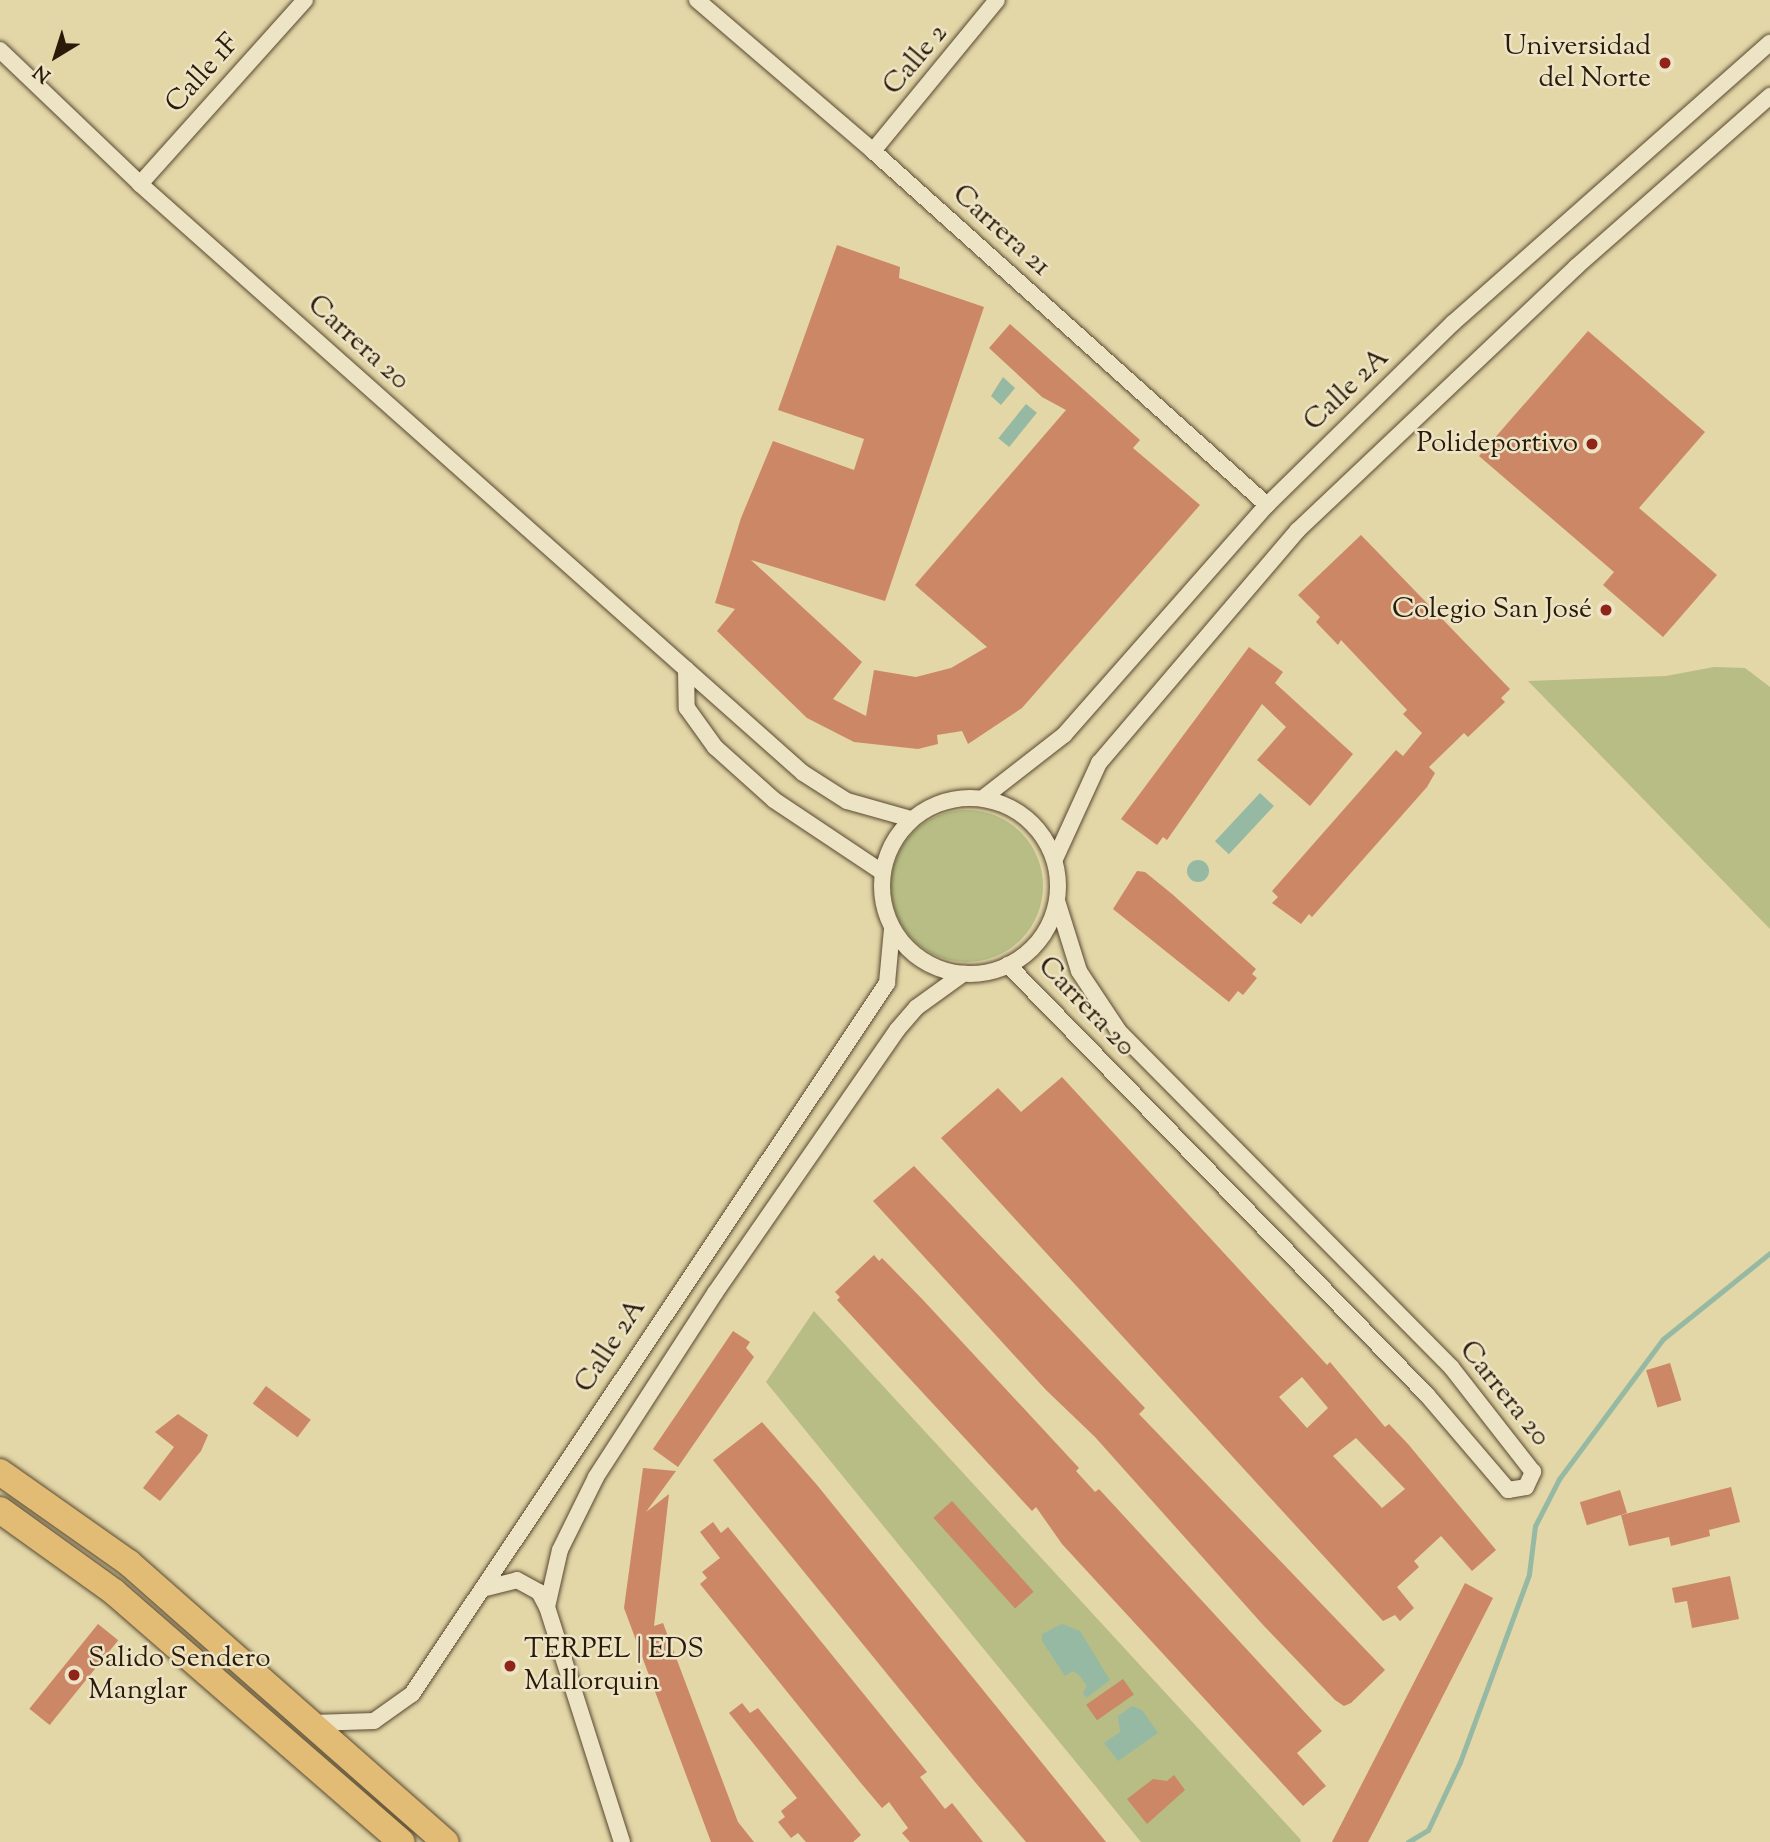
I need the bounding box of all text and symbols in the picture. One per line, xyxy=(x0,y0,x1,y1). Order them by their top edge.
street label: Calle 2 xyxy=(877,18,955,102)
north arrow xyxy=(21,21,91,91)
street label: Calle 1F xyxy=(159,28,247,120)
place label: Universidad del Norte xyxy=(1503,30,1651,96)
marker: Universidad del Norte xyxy=(1657,55,1673,71)
text: N xyxy=(28,58,57,88)
street label: Carrera 21 xyxy=(945,178,1057,284)
street label: Carrera 20 xyxy=(300,288,416,398)
street label: Calle 2A xyxy=(1297,341,1397,439)
place label: Polideportivo xyxy=(1416,427,1578,461)
marker: Polideportivo xyxy=(1584,436,1600,452)
place label: Colegio San José xyxy=(1392,593,1592,627)
marker: Colegio San José xyxy=(1598,602,1614,618)
street label: Carrera 20 xyxy=(1030,950,1142,1064)
street label: Calle 2A xyxy=(568,1293,654,1399)
street label: Carrera 20 xyxy=(1451,1334,1557,1454)
place label: TERPEL | EDS Mallorquin xyxy=(524,1633,704,1699)
place label: Salido Sendero Manglar xyxy=(88,1642,270,1708)
marker: TERPEL | EDS Mallorquin xyxy=(502,1658,518,1674)
marker: Salido Sendero Manglar xyxy=(66,1667,82,1683)

